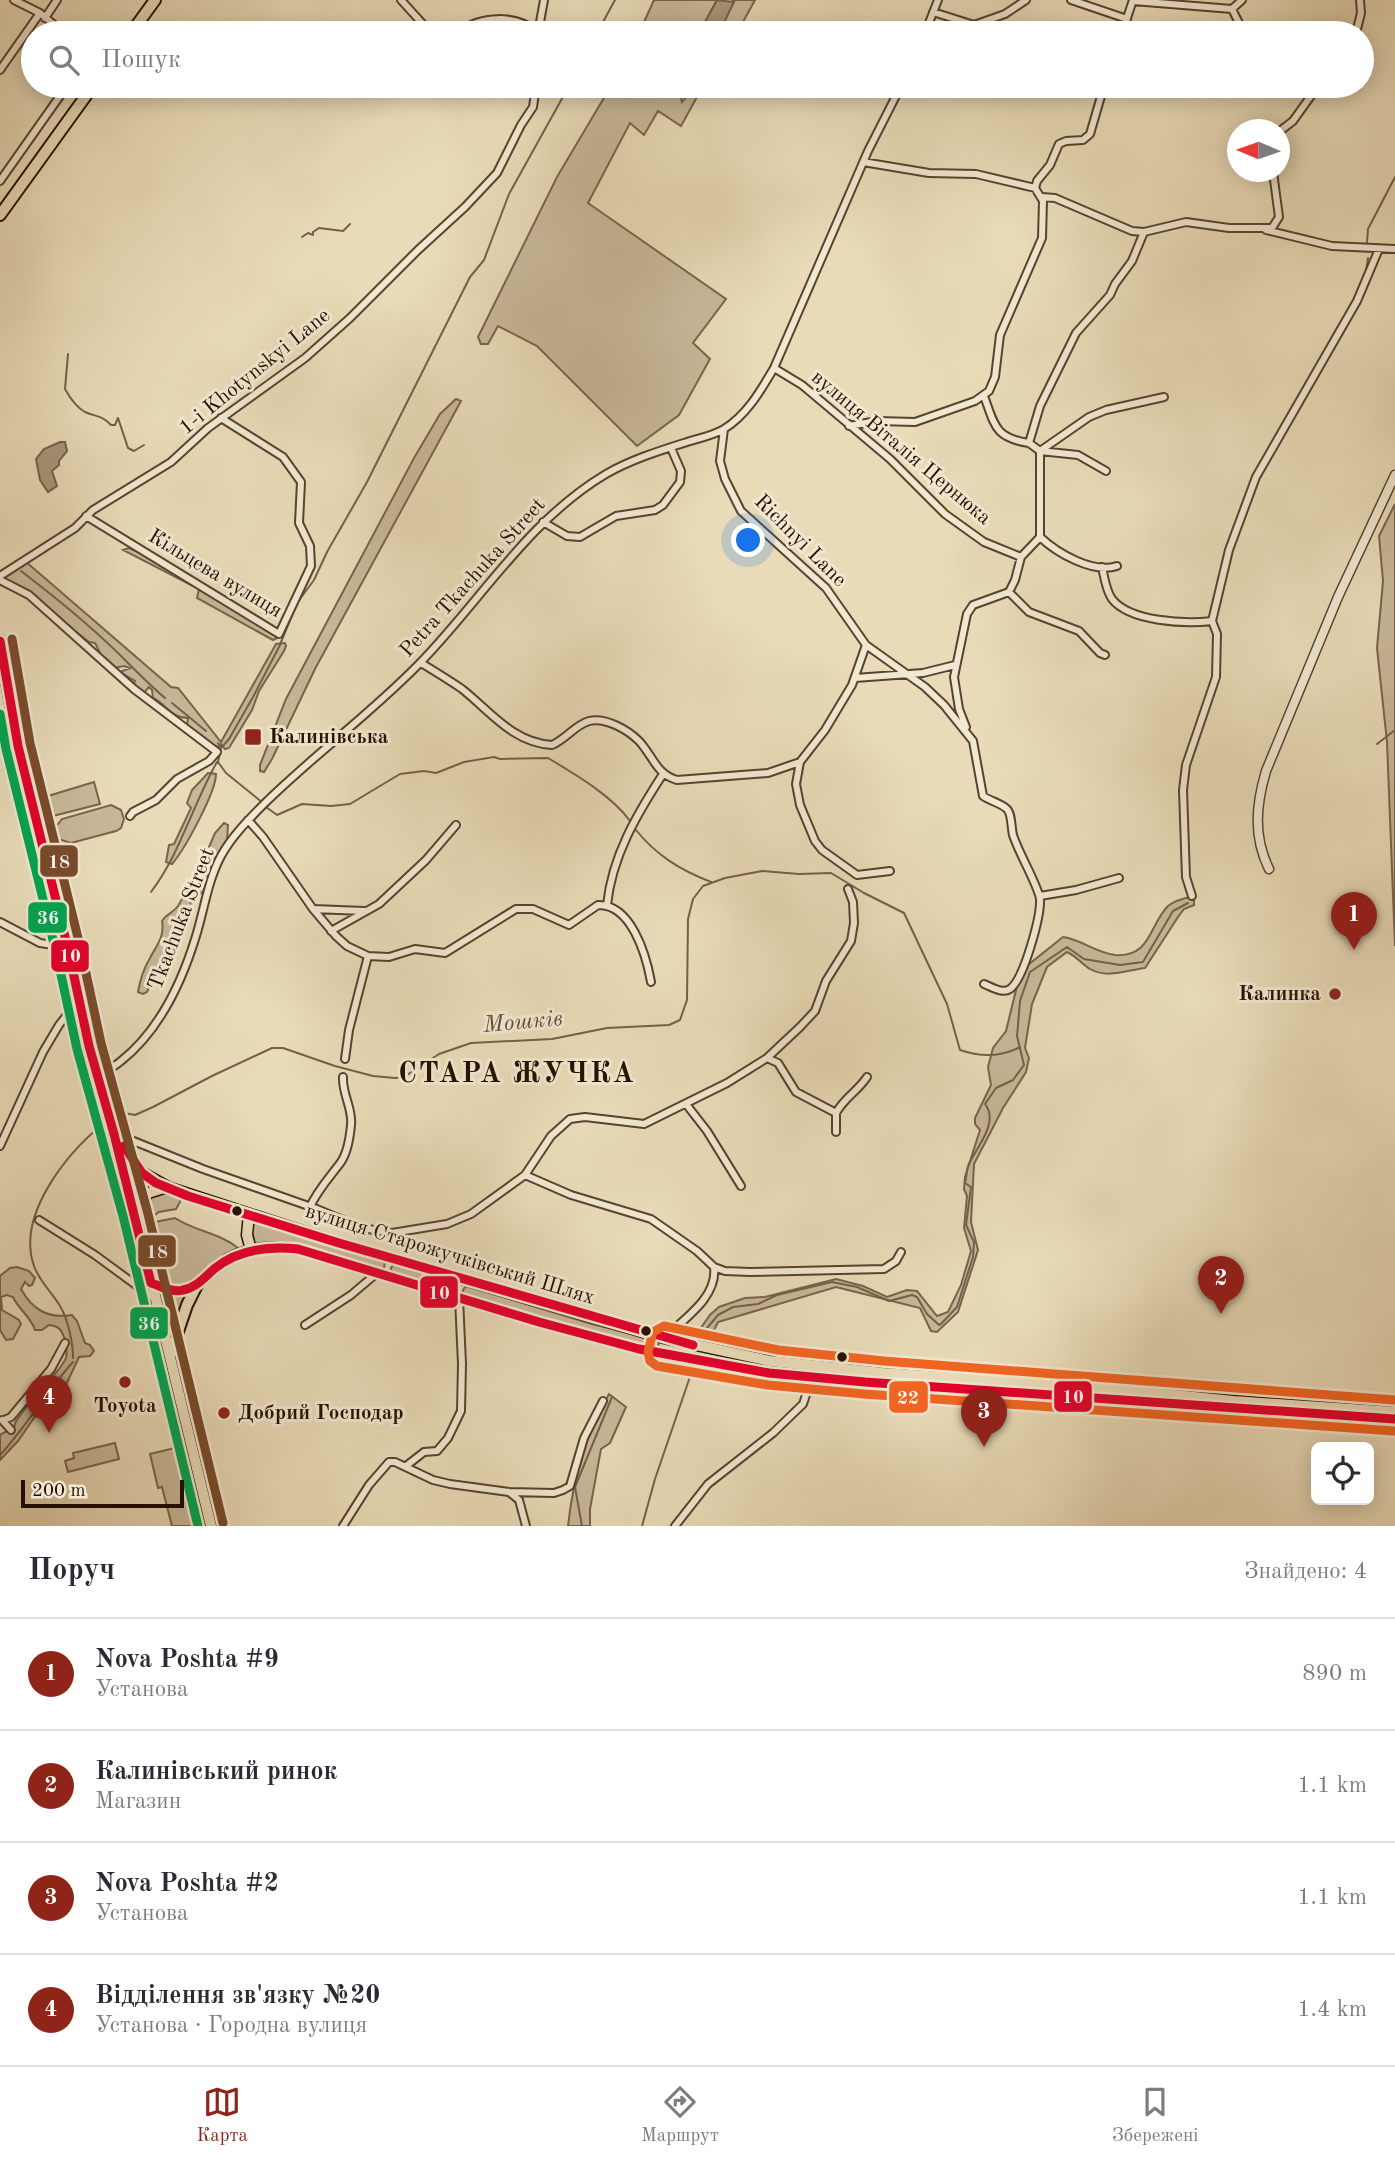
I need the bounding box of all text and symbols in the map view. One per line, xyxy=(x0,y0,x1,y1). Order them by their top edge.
search box xyxy=(21,21,1374,98)
icon: search xyxy=(45,41,83,79)
text: Пошук xyxy=(101,47,181,73)
north arrow xyxy=(1227,119,1290,182)
street label: 1-i Khotynskyi Lane xyxy=(176,305,334,439)
street label: вулиця Віталія Цернюка xyxy=(807,367,995,529)
street label: Richnyi Lane xyxy=(750,491,850,591)
street label: Petra Tkachuka Street xyxy=(396,494,550,662)
your location xyxy=(731,523,765,557)
street label: Кільцева вулиця xyxy=(144,526,286,622)
marker: Калинівська xyxy=(243,727,263,747)
place label: Калинівська xyxy=(269,727,389,748)
line badge: 18 xyxy=(39,844,79,878)
street label: Tkachuka Street xyxy=(145,845,219,993)
text: 18 xyxy=(48,854,70,873)
pin: 1 xyxy=(1331,892,1377,950)
line badge: 36 xyxy=(27,901,68,934)
text: 36 xyxy=(37,910,59,929)
line badge: 10 xyxy=(50,939,90,973)
text: 10 xyxy=(59,948,81,967)
place label: Калинка xyxy=(1238,984,1321,1005)
marker: Калинка xyxy=(1327,986,1343,1002)
water label: Мошків xyxy=(481,1007,564,1037)
district label: СТАРА ЖУЧКА xyxy=(398,1060,636,1089)
street label: вулиця Старожучківський Шлях xyxy=(303,1201,597,1309)
unlabelled marker xyxy=(230,1204,244,1218)
line badge: 18 xyxy=(137,1234,177,1268)
text: 18 xyxy=(146,1244,168,1263)
pin: 2 xyxy=(1198,1256,1244,1314)
line badge: 10 xyxy=(419,1275,459,1309)
text: 10 xyxy=(428,1285,450,1304)
line badge: 36 xyxy=(129,1306,169,1340)
text: 36 xyxy=(138,1316,160,1335)
unlabelled marker xyxy=(639,1324,653,1338)
unlabelled marker xyxy=(835,1350,849,1364)
marker: Toyota xyxy=(117,1374,133,1390)
pin: 4 xyxy=(26,1375,72,1433)
line badge: 22 xyxy=(888,1380,929,1414)
line badge: 10 xyxy=(1053,1380,1093,1413)
pin: 3 xyxy=(961,1389,1007,1447)
text: 10 xyxy=(1062,1389,1084,1408)
text: 22 xyxy=(897,1390,919,1409)
place label: Toyota xyxy=(93,1396,157,1417)
place label: Добрий Господар xyxy=(238,1403,404,1424)
marker: Добрий Господар xyxy=(216,1405,232,1421)
map controls xyxy=(1311,1442,1374,1505)
button: locate xyxy=(1311,1442,1374,1505)
scale bar xyxy=(21,1477,184,1509)
text: 200 m xyxy=(32,1482,85,1501)
text: Поруч xyxy=(28,1556,115,1586)
text: Знайдено: 4 xyxy=(1244,1560,1367,1583)
text: Nova Poshta #9 xyxy=(95,1647,279,1673)
text: 1 xyxy=(44,1662,58,1685)
text: 890 m xyxy=(1302,1662,1367,1685)
text: Установа xyxy=(95,1678,188,1701)
text: Калинівський ринок xyxy=(95,1759,337,1785)
text: 2 xyxy=(44,1774,58,1797)
text: 1.1 km xyxy=(1297,1774,1367,1797)
text: Магазин xyxy=(95,1790,181,1813)
text: Nova Poshta #2 xyxy=(95,1871,279,1897)
text: 3 xyxy=(44,1886,58,1909)
text: 1.1 km xyxy=(1297,1886,1367,1909)
text: Установа xyxy=(95,1902,188,1925)
text: Відділення зв'язку №20 xyxy=(95,1983,380,2009)
text: 4 xyxy=(44,1998,58,2021)
text: 1.4 km xyxy=(1297,1998,1367,2021)
text: Установа · Городна вулиця xyxy=(95,2014,367,2037)
tab: Карта xyxy=(196,2083,248,2148)
tab: Маршрут xyxy=(641,2083,719,2148)
tab: Збережені xyxy=(1112,2083,1198,2148)

